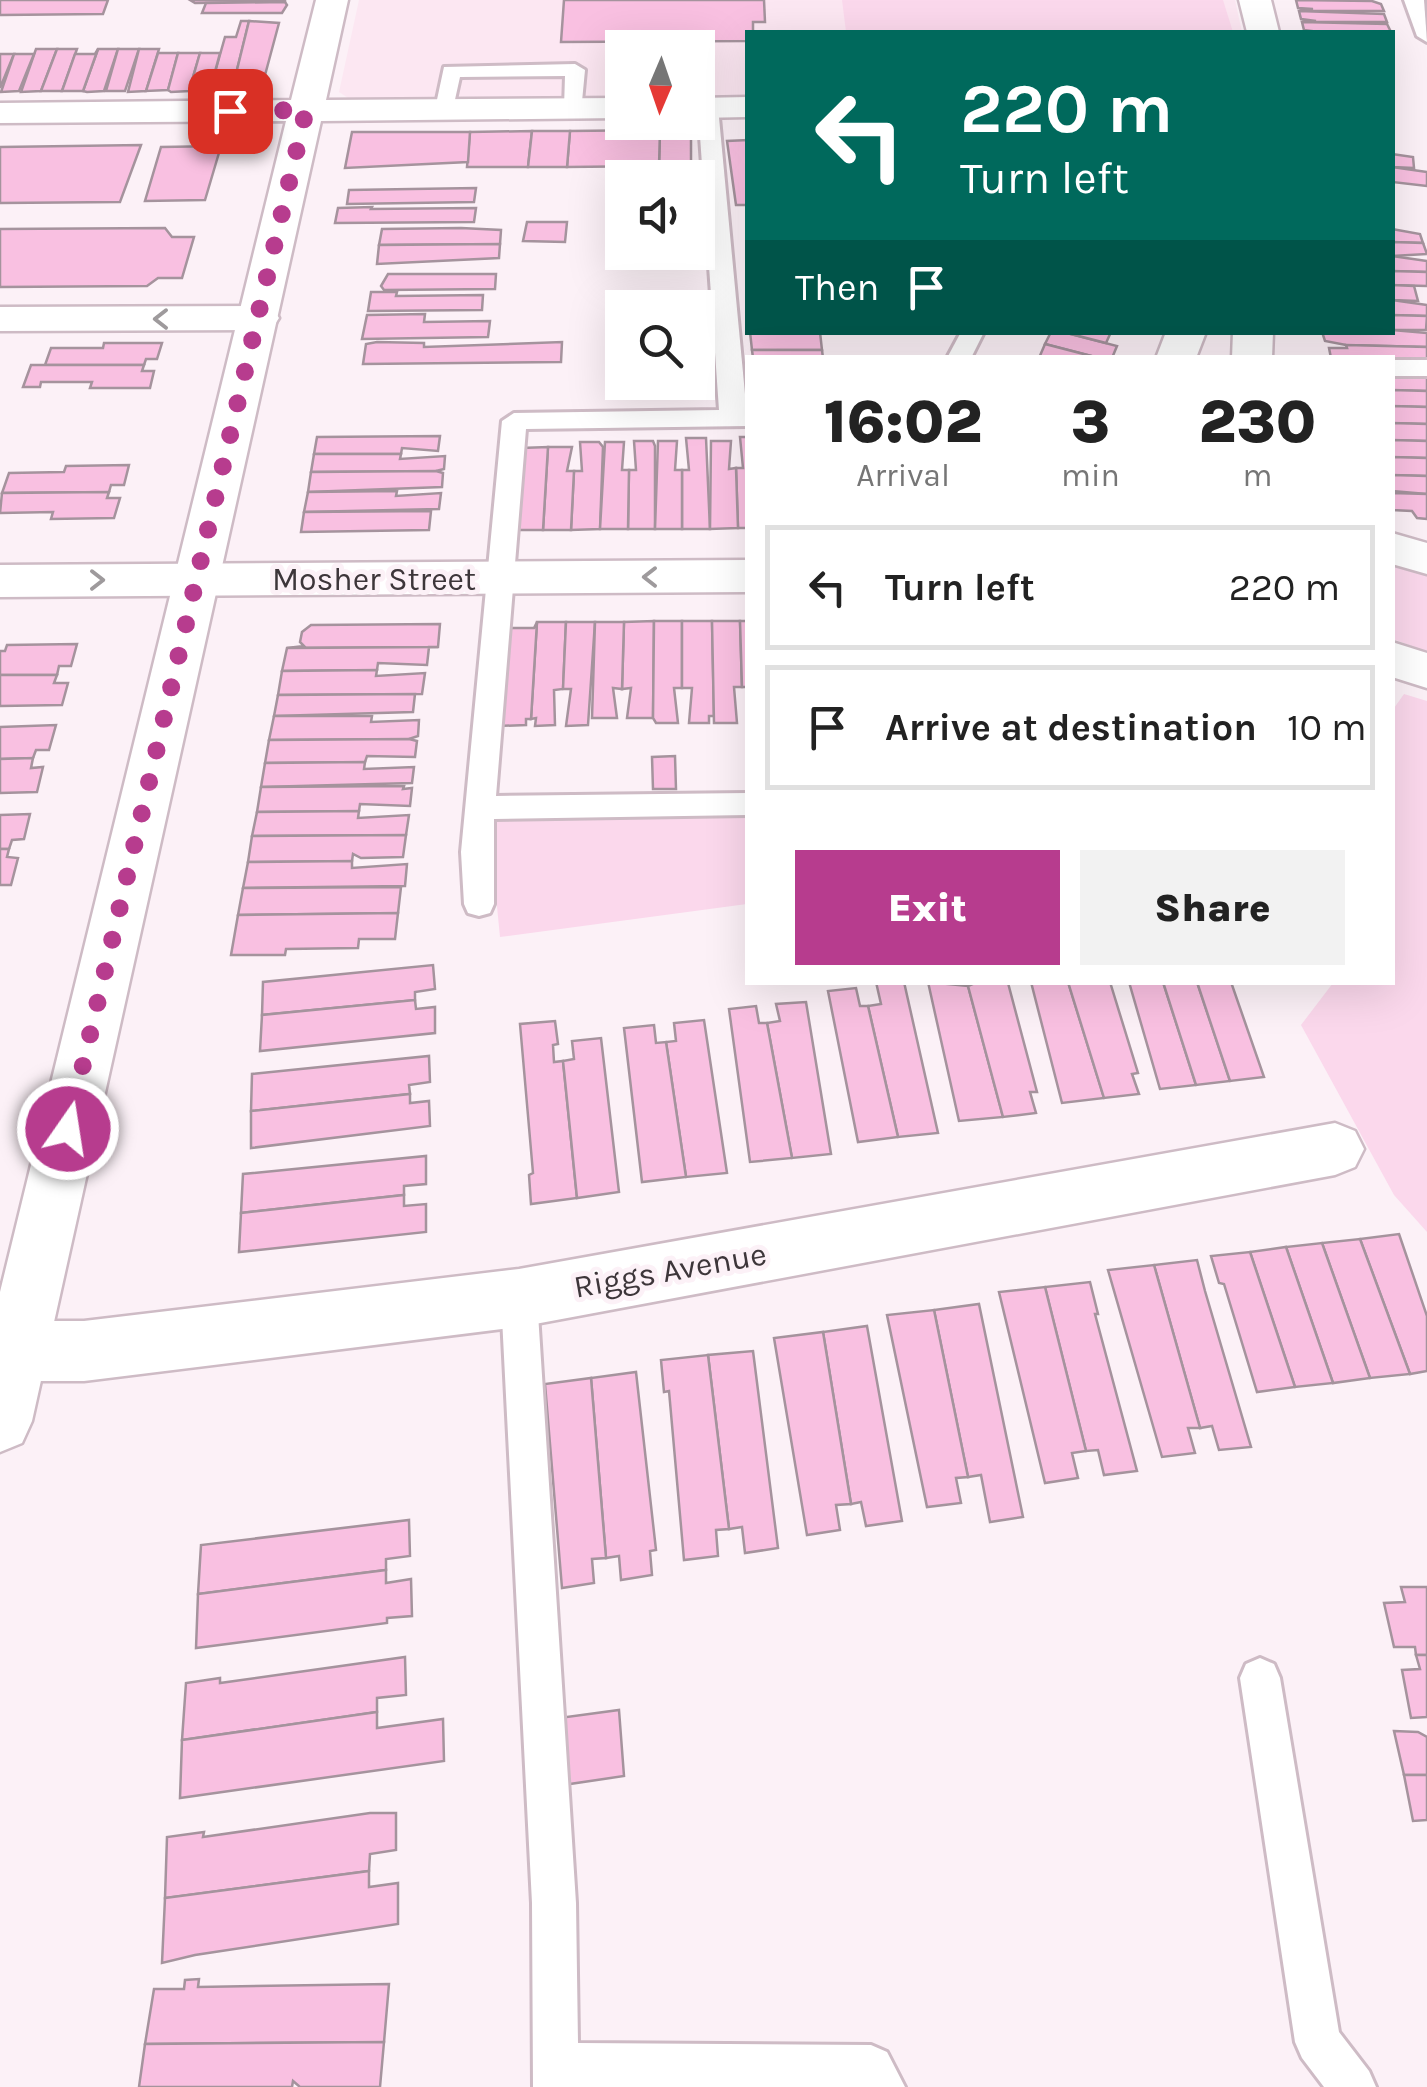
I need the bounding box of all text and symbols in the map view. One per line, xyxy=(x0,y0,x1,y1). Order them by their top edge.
north arrow xyxy=(605,30,715,140)
map controls xyxy=(605,30,715,400)
text: 220 m xyxy=(960,68,1173,150)
pin xyxy=(188,69,273,154)
icon: left xyxy=(795,70,925,200)
icon: arrive xyxy=(203,84,258,139)
text: Turn left xyxy=(960,152,1129,204)
button: sound xyxy=(605,160,715,270)
icon: arrive xyxy=(899,260,954,315)
text: Then xyxy=(795,265,879,310)
button: search xyxy=(605,290,715,400)
one-way arrow xyxy=(153,308,168,330)
text: 16:02 xyxy=(824,387,982,457)
text: 3 xyxy=(1071,387,1110,457)
text: 230 xyxy=(1199,387,1316,457)
text: Arrival xyxy=(856,457,950,494)
text: min xyxy=(1061,457,1120,494)
text: m xyxy=(1242,457,1272,494)
icon: left xyxy=(800,560,855,615)
street label: Mosher Street xyxy=(272,561,476,598)
text: Turn left xyxy=(885,565,1035,610)
text: 220 m xyxy=(1229,565,1340,610)
one-way arrow xyxy=(642,566,658,588)
one-way arrow xyxy=(90,569,106,591)
icon: arrive xyxy=(800,700,855,755)
text: Arrive at destination xyxy=(885,705,1257,750)
text: 10 m xyxy=(1287,705,1367,750)
button: Exit xyxy=(795,850,1060,965)
button: Share xyxy=(1080,850,1345,965)
position arrow xyxy=(16,1077,120,1181)
street label: Riggs Avenue xyxy=(571,1235,769,1306)

